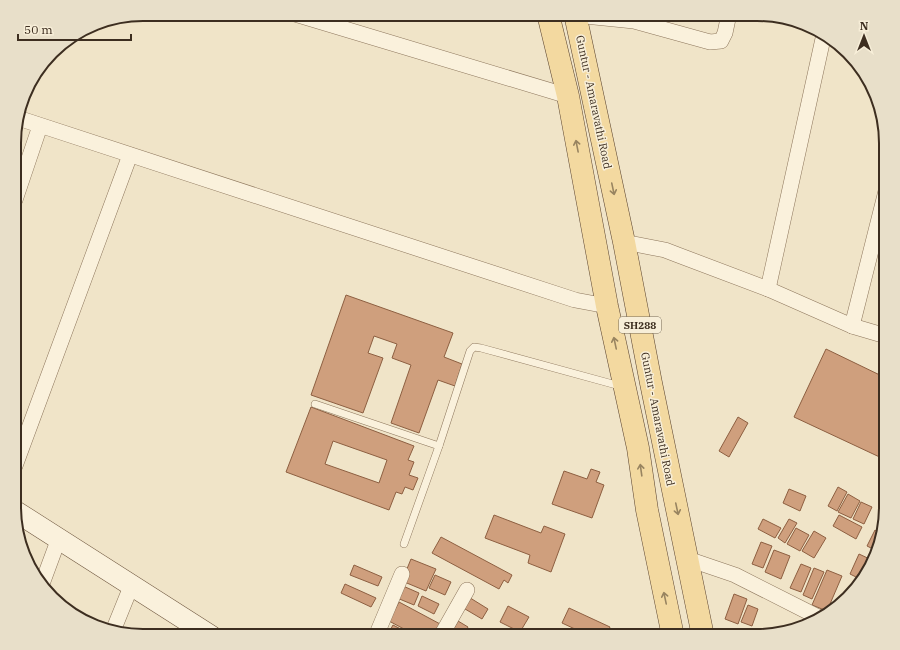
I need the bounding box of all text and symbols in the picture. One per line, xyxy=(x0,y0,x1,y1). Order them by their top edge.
scale bar xyxy=(18,16,131,42)
north arrow xyxy=(844,16,884,56)
text: N xyxy=(860,19,869,33)
text: 50 m xyxy=(24,22,53,37)
street label: Guntur - Amaravathi Road xyxy=(573,34,615,170)
one-way arrow xyxy=(573,140,581,153)
one-way arrow xyxy=(609,182,617,195)
road number: SH288 xyxy=(619,317,661,333)
one-way arrow xyxy=(610,337,618,350)
street label: Guntur - Amaravathi Road xyxy=(638,351,678,487)
one-way arrow xyxy=(637,464,645,477)
one-way arrow xyxy=(673,502,681,515)
one-way arrow xyxy=(660,592,668,605)

